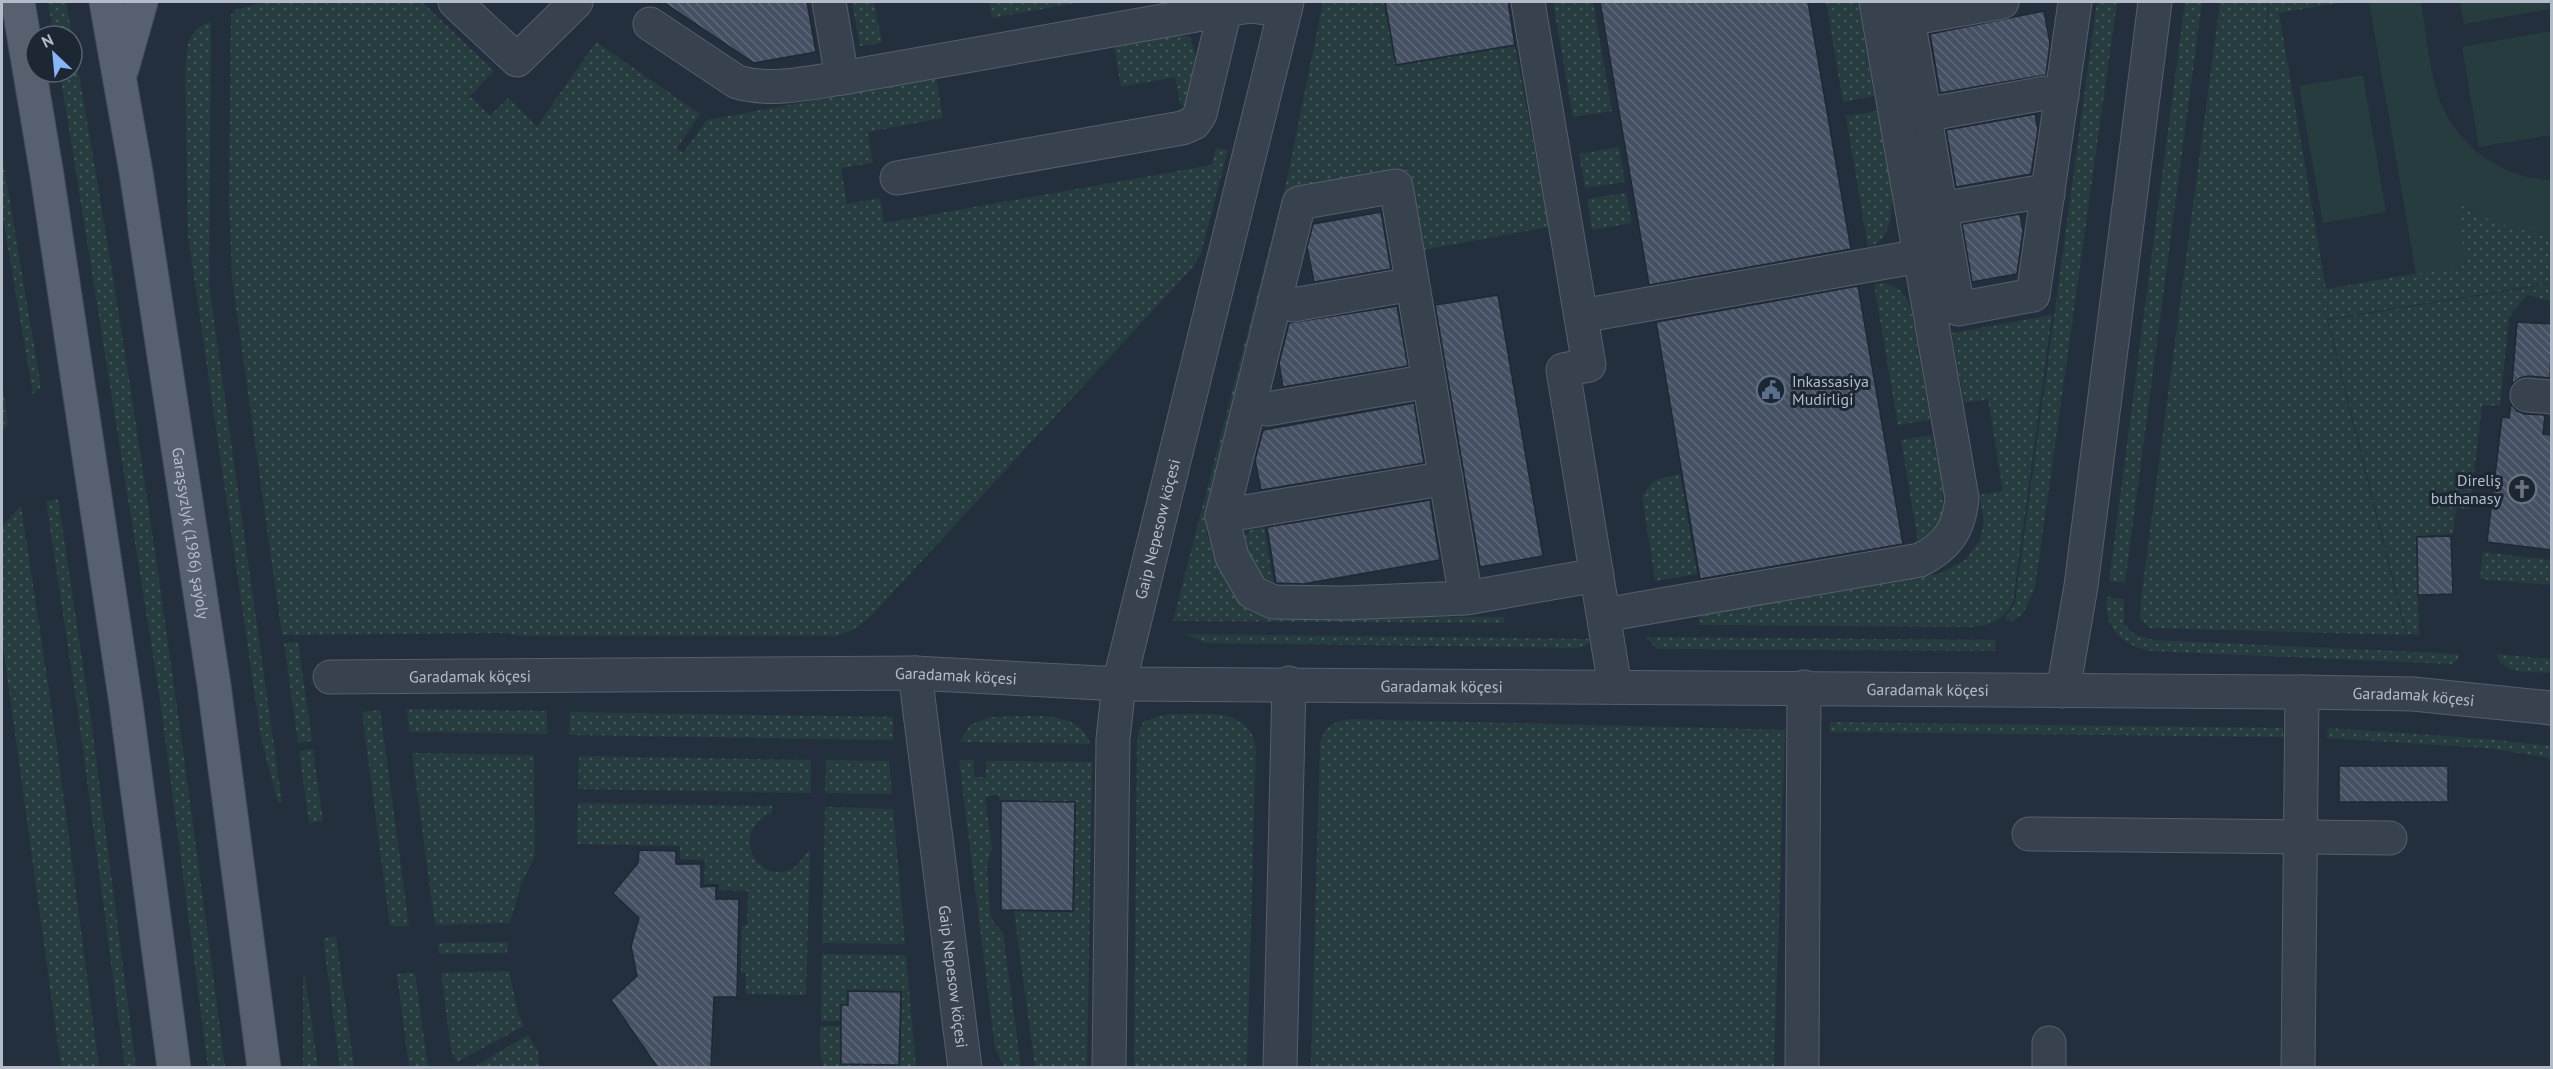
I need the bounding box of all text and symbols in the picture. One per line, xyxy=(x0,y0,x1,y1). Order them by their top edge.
north arrow xyxy=(24,24,84,84)
text: N xyxy=(38,29,57,52)
place label: Inkassasiya Mudirligi xyxy=(1792,371,1869,409)
public building icon: Inkassasiya Mudirligi xyxy=(1755,374,1787,406)
street label: Garaşsyzlyk (1986) şaýoly xyxy=(168,446,214,621)
street label: Gaip Nepesow köçesi xyxy=(1130,457,1184,601)
place label: Direliş buthanasy xyxy=(2431,470,2502,508)
church icon: Direliş buthanasy xyxy=(2506,473,2538,505)
street label: Garadamak köçesi xyxy=(895,663,1017,688)
street label: Garadamak köçesi xyxy=(409,666,531,686)
street label: Garadamak köçesi xyxy=(1381,676,1503,697)
street label: Garadamak köçesi xyxy=(1867,679,1989,700)
street label: Garadamak köçesi xyxy=(2352,683,2475,710)
street label: Gaip Nepesow köçesi xyxy=(934,904,972,1049)

